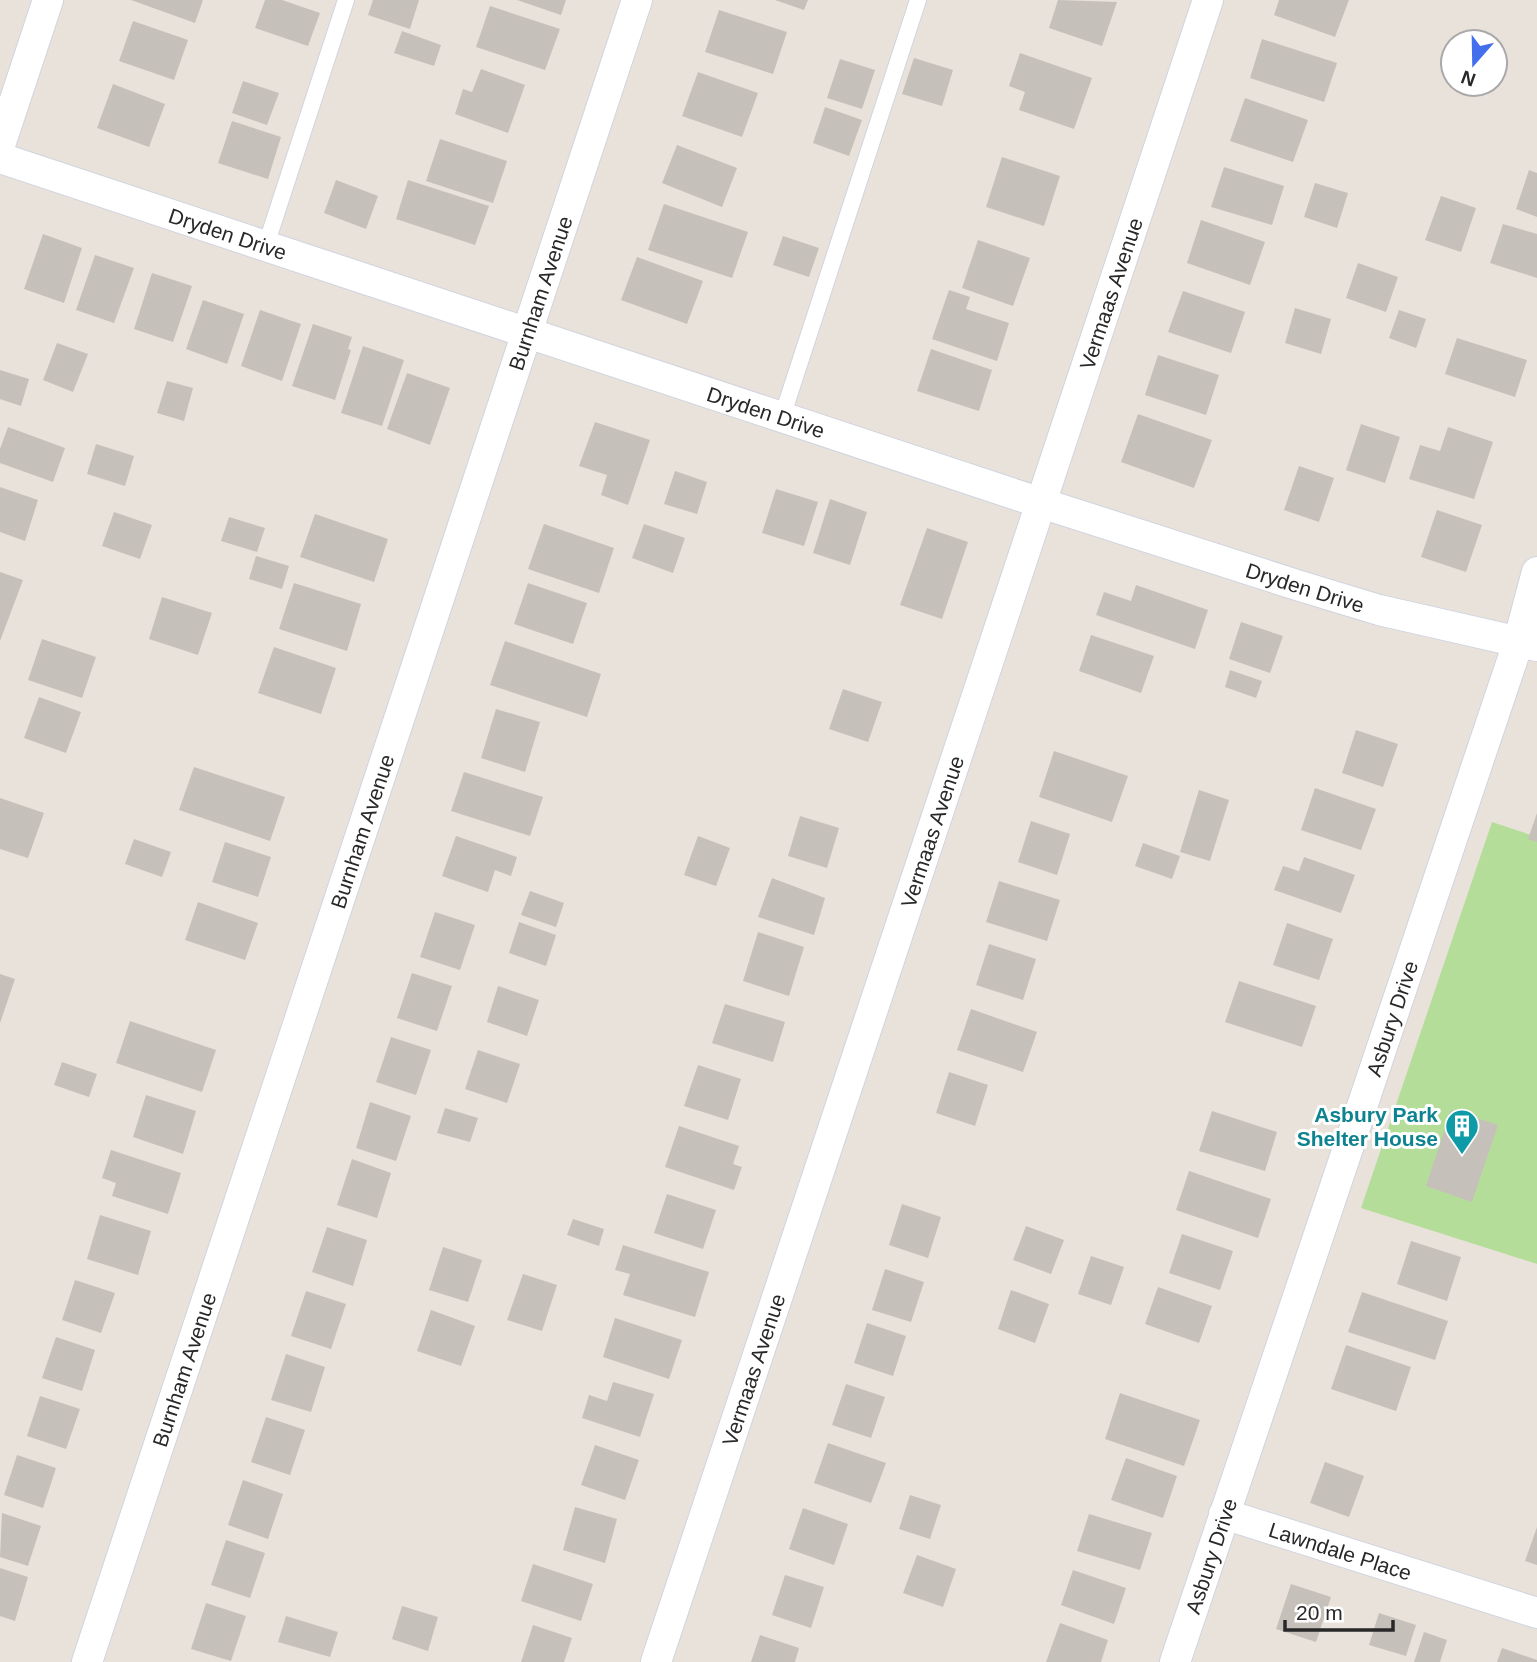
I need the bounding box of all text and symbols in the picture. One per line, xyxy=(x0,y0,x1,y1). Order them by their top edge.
north arrow xyxy=(1439,28,1509,98)
text: N xyxy=(1458,66,1478,91)
street label: Dryden Drive xyxy=(166,203,290,264)
street label: Burnham Avenue xyxy=(504,213,576,373)
street label: Vermaas Avenue xyxy=(1075,215,1146,372)
street label: Dryden Drive xyxy=(704,382,828,442)
street label: Dryden Drive xyxy=(1243,558,1367,616)
street label: Burnham Avenue xyxy=(326,751,398,911)
street label: Vermaas Avenue xyxy=(896,753,968,910)
street label: Asbury Drive xyxy=(1362,958,1422,1079)
place label: Asbury Park Shelter House xyxy=(1297,1103,1438,1150)
building icon: Asbury Park Shelter House xyxy=(1443,1107,1481,1156)
street label: Burnham Avenue xyxy=(148,1290,220,1450)
street label: Vermaas Avenue xyxy=(717,1291,789,1449)
street label: Asbury Drive xyxy=(1181,1495,1241,1617)
street label: Lawndale Place xyxy=(1266,1517,1415,1584)
scale bar xyxy=(1285,1588,1394,1632)
text: 20 m xyxy=(1296,1601,1343,1624)

